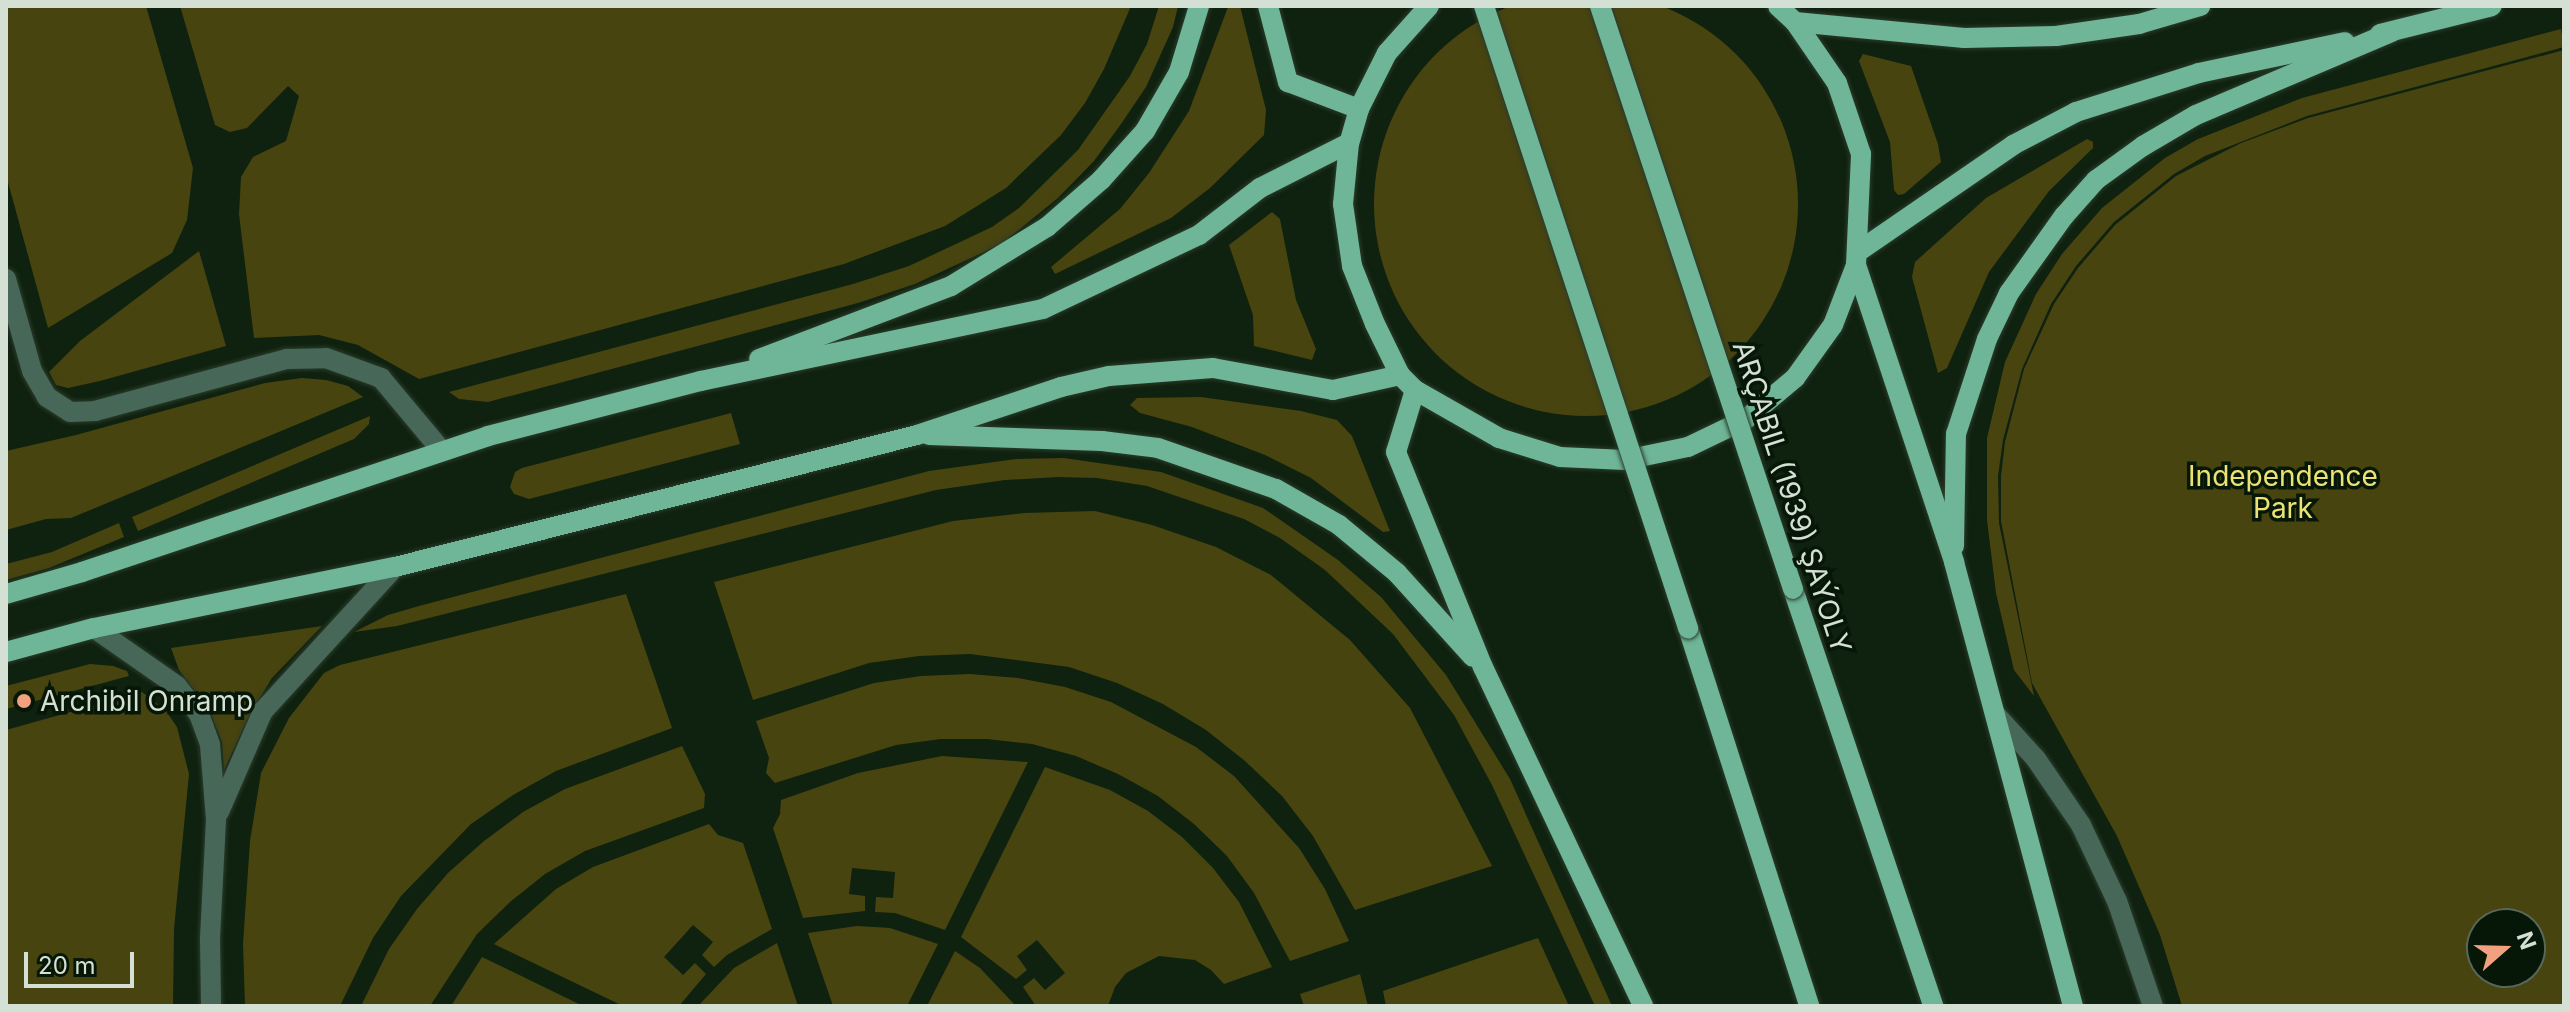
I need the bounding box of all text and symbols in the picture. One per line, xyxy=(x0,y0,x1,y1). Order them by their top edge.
street label: ARÇABIL (1939) ŞAÝOLY xyxy=(1726,337,1858,657)
park label: Independence Park xyxy=(2188,459,2378,525)
place label: Archibil Onramp xyxy=(40,684,253,718)
marker: Archibil Onramp xyxy=(15,692,33,710)
north arrow xyxy=(2466,908,2546,988)
text: N xyxy=(2512,928,2542,953)
scale bar xyxy=(28,936,138,986)
text: 20 m xyxy=(38,951,96,980)

